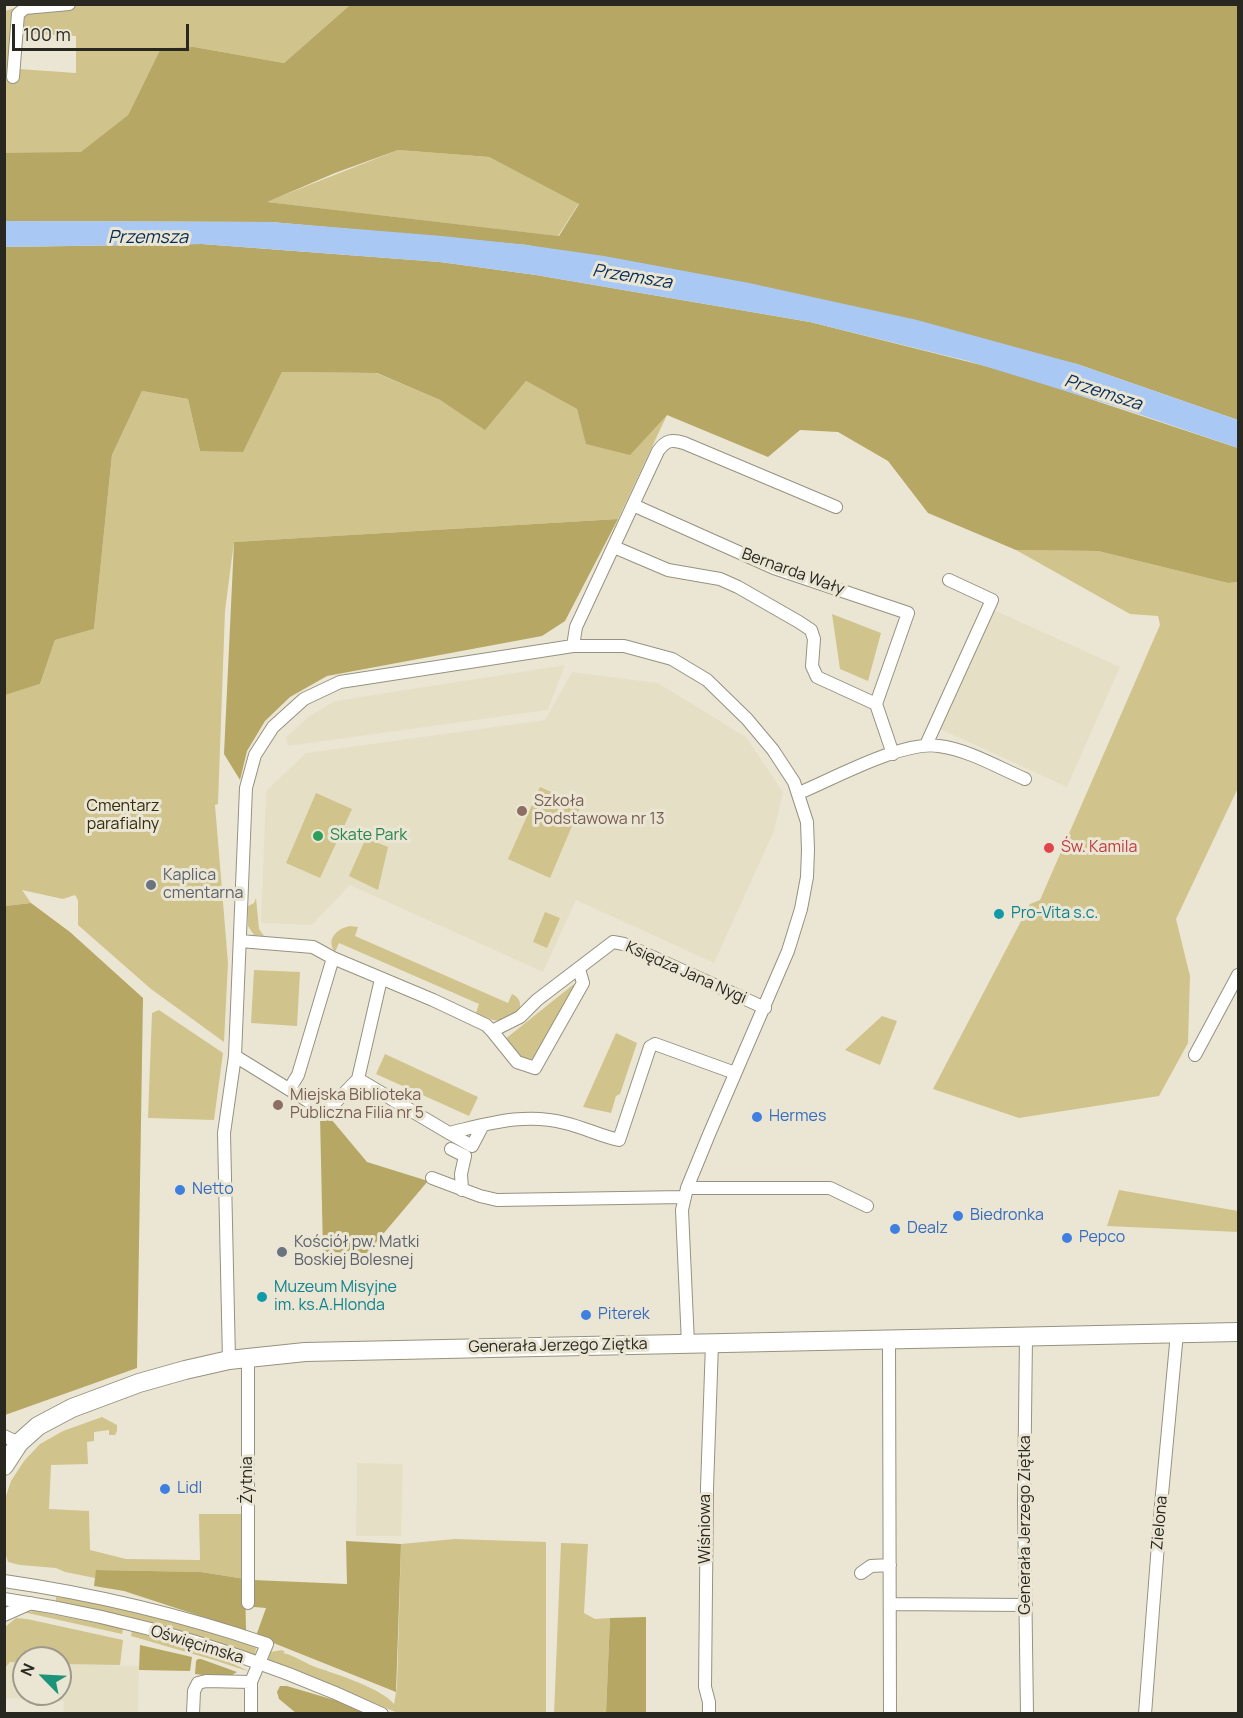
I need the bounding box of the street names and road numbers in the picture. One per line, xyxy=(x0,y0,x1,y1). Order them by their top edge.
street label: Bernarda Wały xyxy=(739,544,847,600)
street label: Księdza Jana Nygi xyxy=(622,938,750,1008)
street label: Generała Jerzego Ziętka xyxy=(468,1335,648,1357)
street label: Generała Jerzego Ziętka xyxy=(1016,1435,1036,1615)
street label: Żytnia xyxy=(238,1456,258,1504)
street label: Wiśniowa xyxy=(696,1494,716,1564)
street label: Zielona xyxy=(1148,1495,1172,1551)
street label: Oświęcimska xyxy=(148,1622,246,1668)

